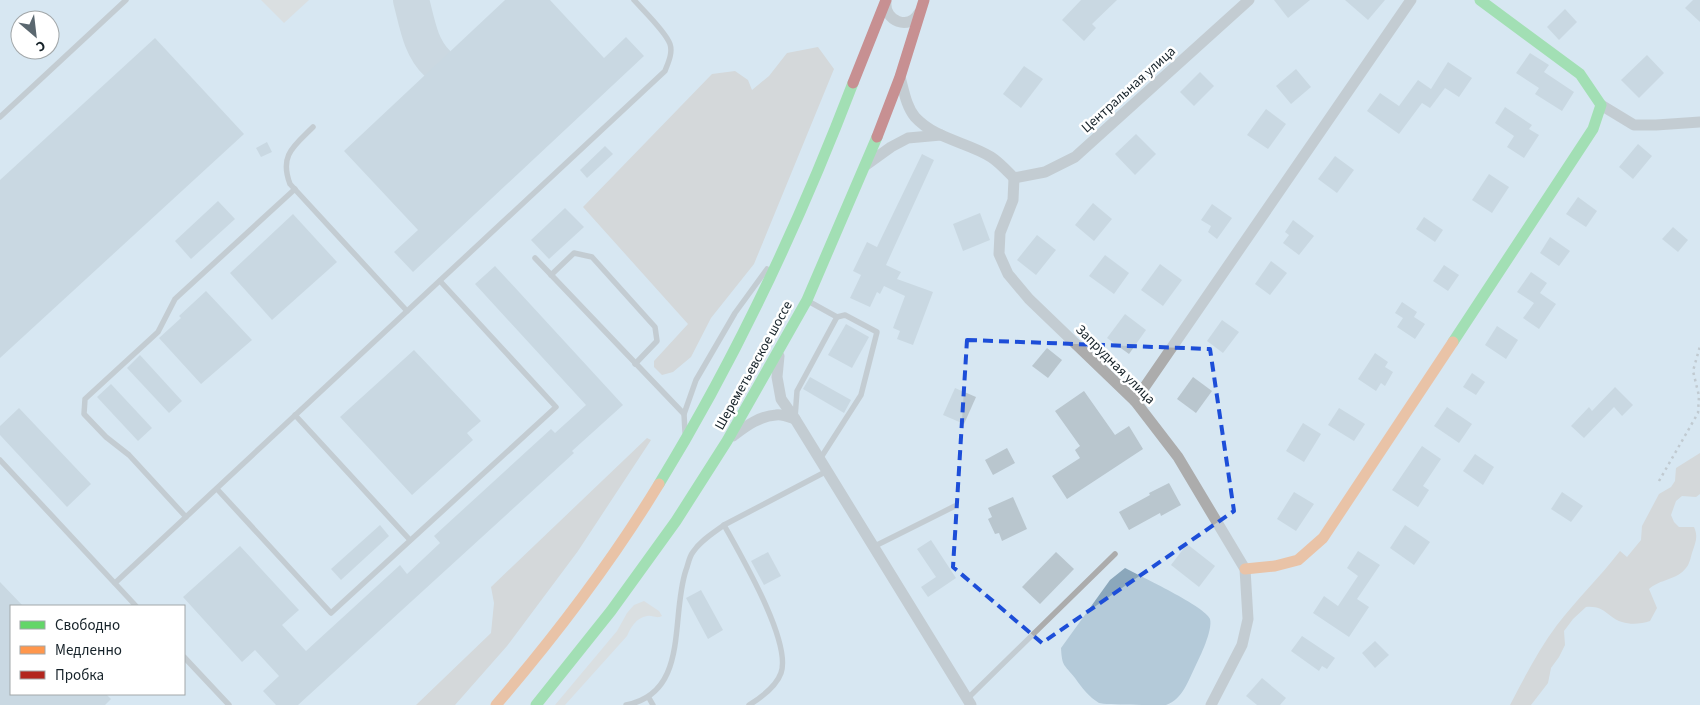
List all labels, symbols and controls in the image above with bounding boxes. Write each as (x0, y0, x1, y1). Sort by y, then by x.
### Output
north arrow (10, 10, 60, 60)
text: С (32, 35, 49, 56)
street label: Центральная улица (1077, 42, 1180, 138)
street label: Шереметьевское шоссе (710, 297, 798, 434)
street label: Запрудная улица (1071, 320, 1160, 409)
legend (10, 605, 185, 695)
text: Свободно (55, 615, 120, 636)
text: Медленно (55, 640, 122, 661)
text: Пробка (55, 665, 104, 686)

